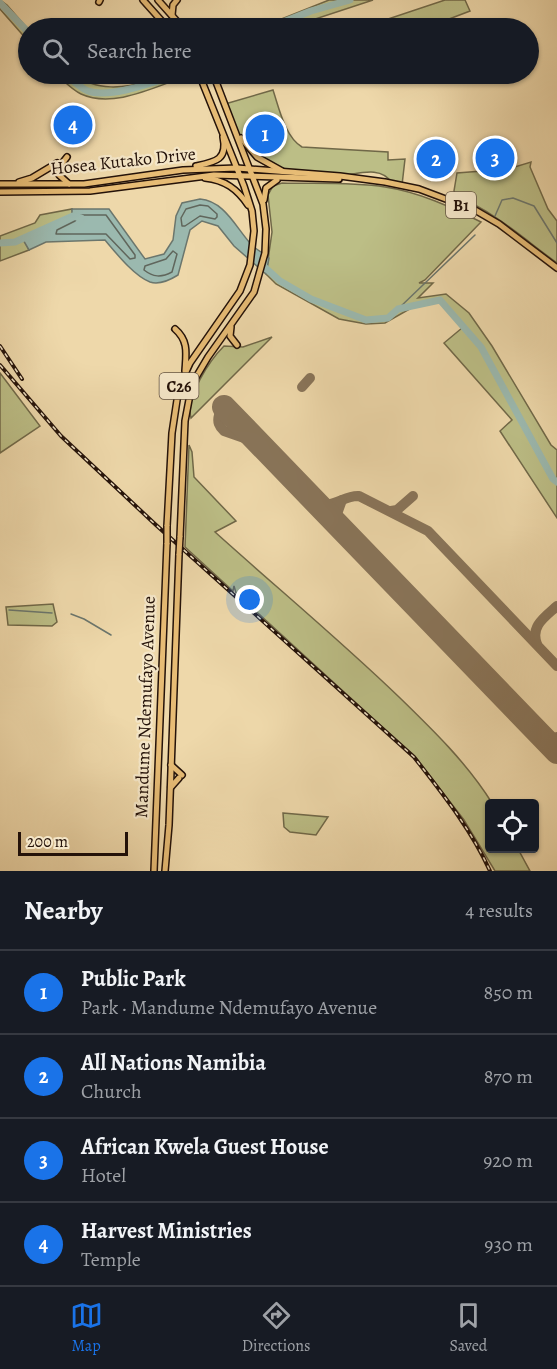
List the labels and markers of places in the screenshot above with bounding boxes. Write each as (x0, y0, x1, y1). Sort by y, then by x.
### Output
pin: 4 (54, 102, 92, 148)
pin: 1 (246, 112, 284, 156)
pin: 2 (416, 136, 456, 182)
pin: 3 (476, 136, 514, 180)

